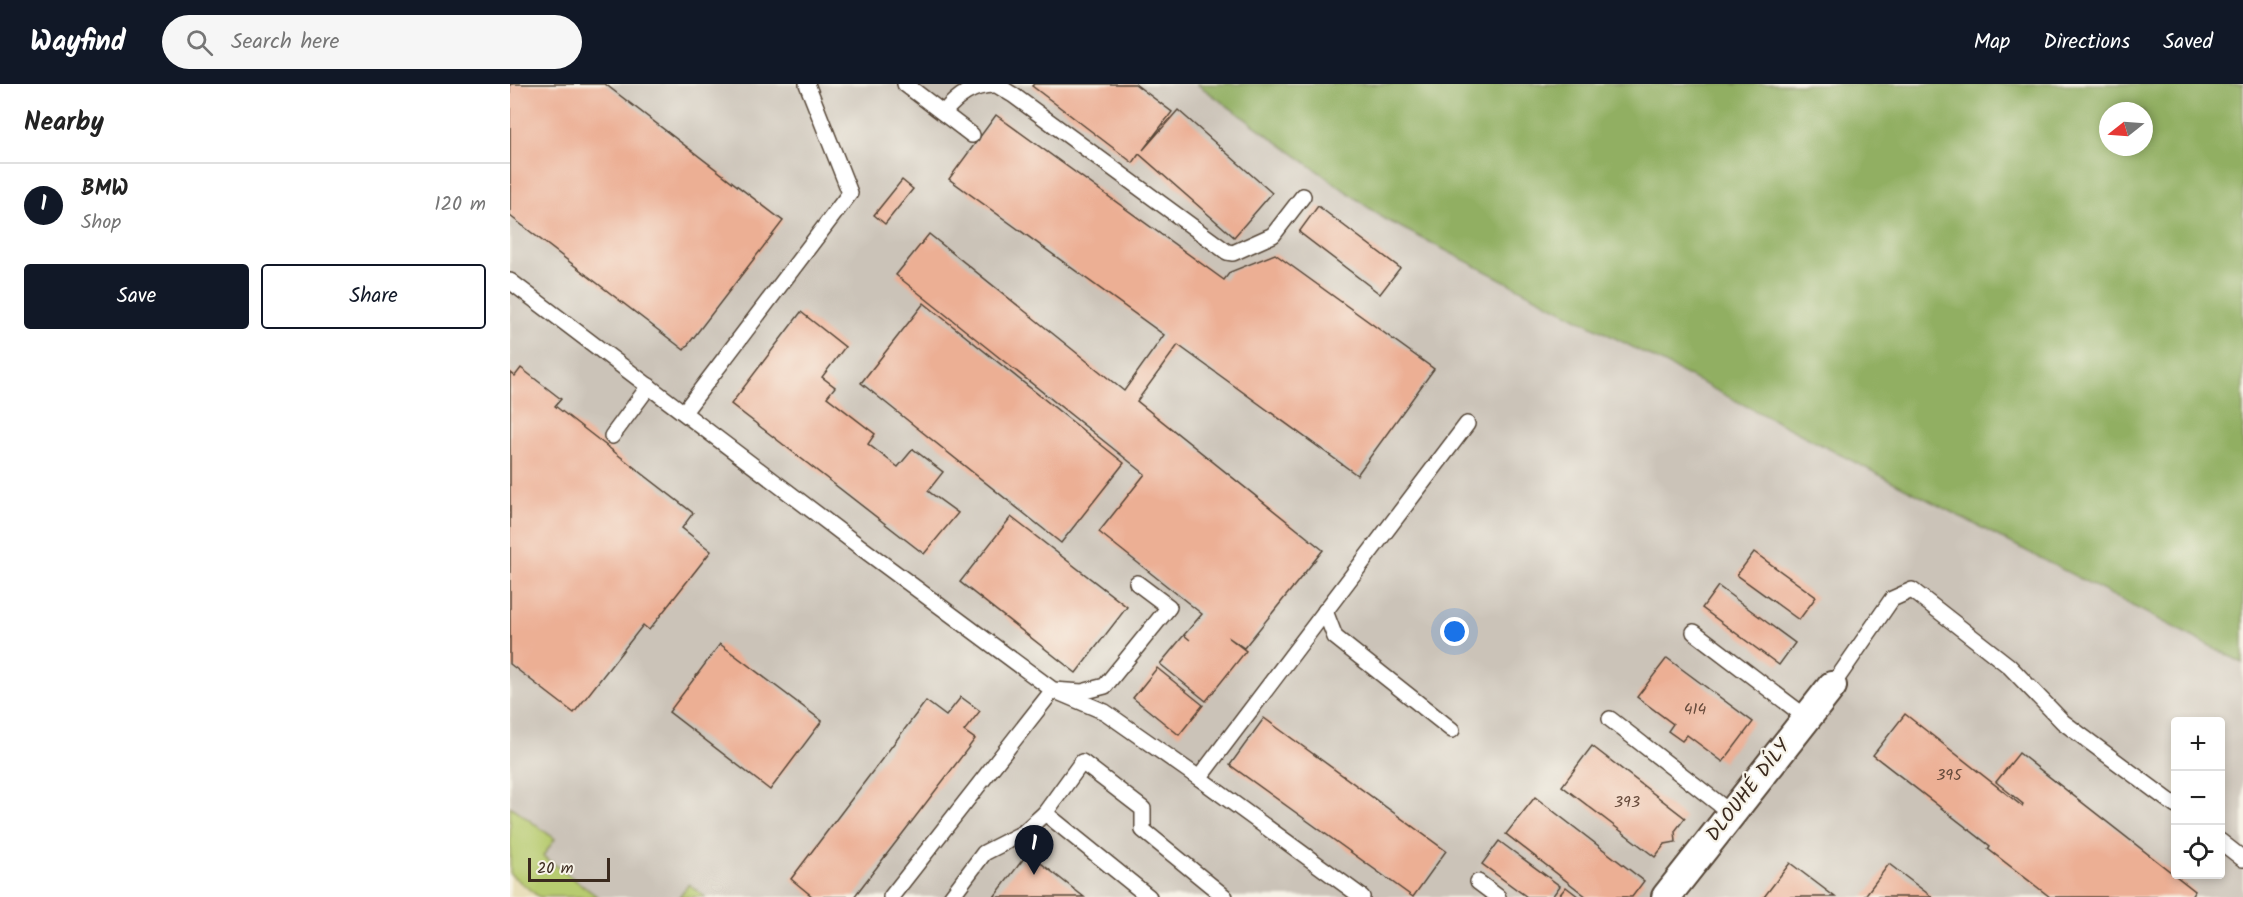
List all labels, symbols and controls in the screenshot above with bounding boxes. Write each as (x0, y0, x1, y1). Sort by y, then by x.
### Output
search box (162, 15, 582, 69)
text: Wayfind (30, 20, 126, 65)
text: Search here (231, 25, 339, 60)
icon: search (183, 26, 216, 59)
text: Map (1974, 26, 2010, 59)
text: Directions (2043, 26, 2130, 59)
text: Saved (2163, 26, 2213, 59)
text: Nearby (24, 102, 104, 144)
north arrow (2099, 102, 2153, 156)
text: BMW (81, 172, 129, 207)
text: 1 (40, 189, 47, 221)
text: 120 m (434, 189, 486, 221)
text: Shop (81, 207, 121, 239)
button: Save (24, 264, 249, 329)
button: Share (261, 264, 486, 329)
your location (1440, 617, 1469, 646)
house number: 414 (1684, 697, 1707, 722)
map controls (2171, 717, 2225, 879)
button: + (2171, 717, 2225, 771)
street label: DLOUHÉ DÍLY (1699, 732, 1800, 849)
house number: 395 (1936, 763, 1963, 788)
button: − (2171, 771, 2225, 825)
house number: 393 (1614, 790, 1640, 815)
button: locate (2171, 825, 2225, 879)
pin: 1 (1014, 826, 1054, 875)
scale bar (528, 855, 610, 882)
text: 20 m (537, 856, 573, 881)

